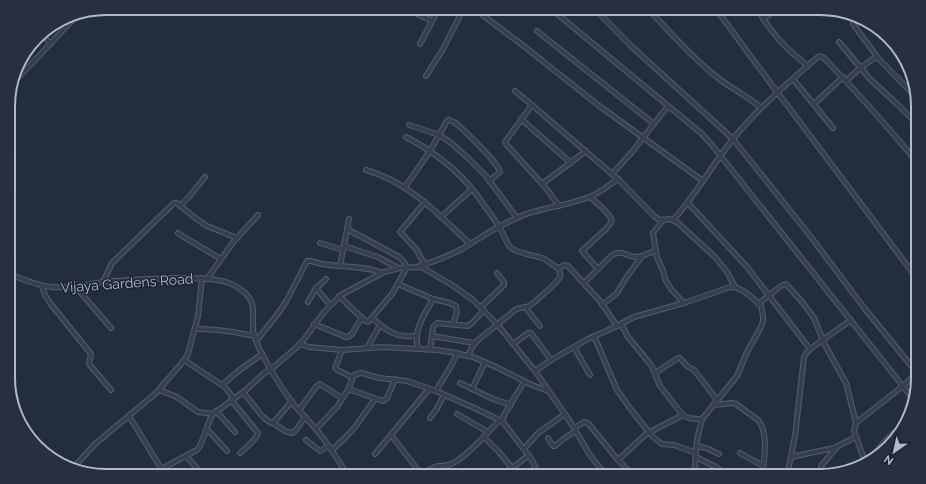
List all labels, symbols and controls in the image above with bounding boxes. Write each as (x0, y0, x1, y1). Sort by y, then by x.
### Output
street label: Vijaya Gardens Road (60, 270, 194, 296)
north arrow (874, 432, 914, 472)
text: N (882, 452, 896, 468)

